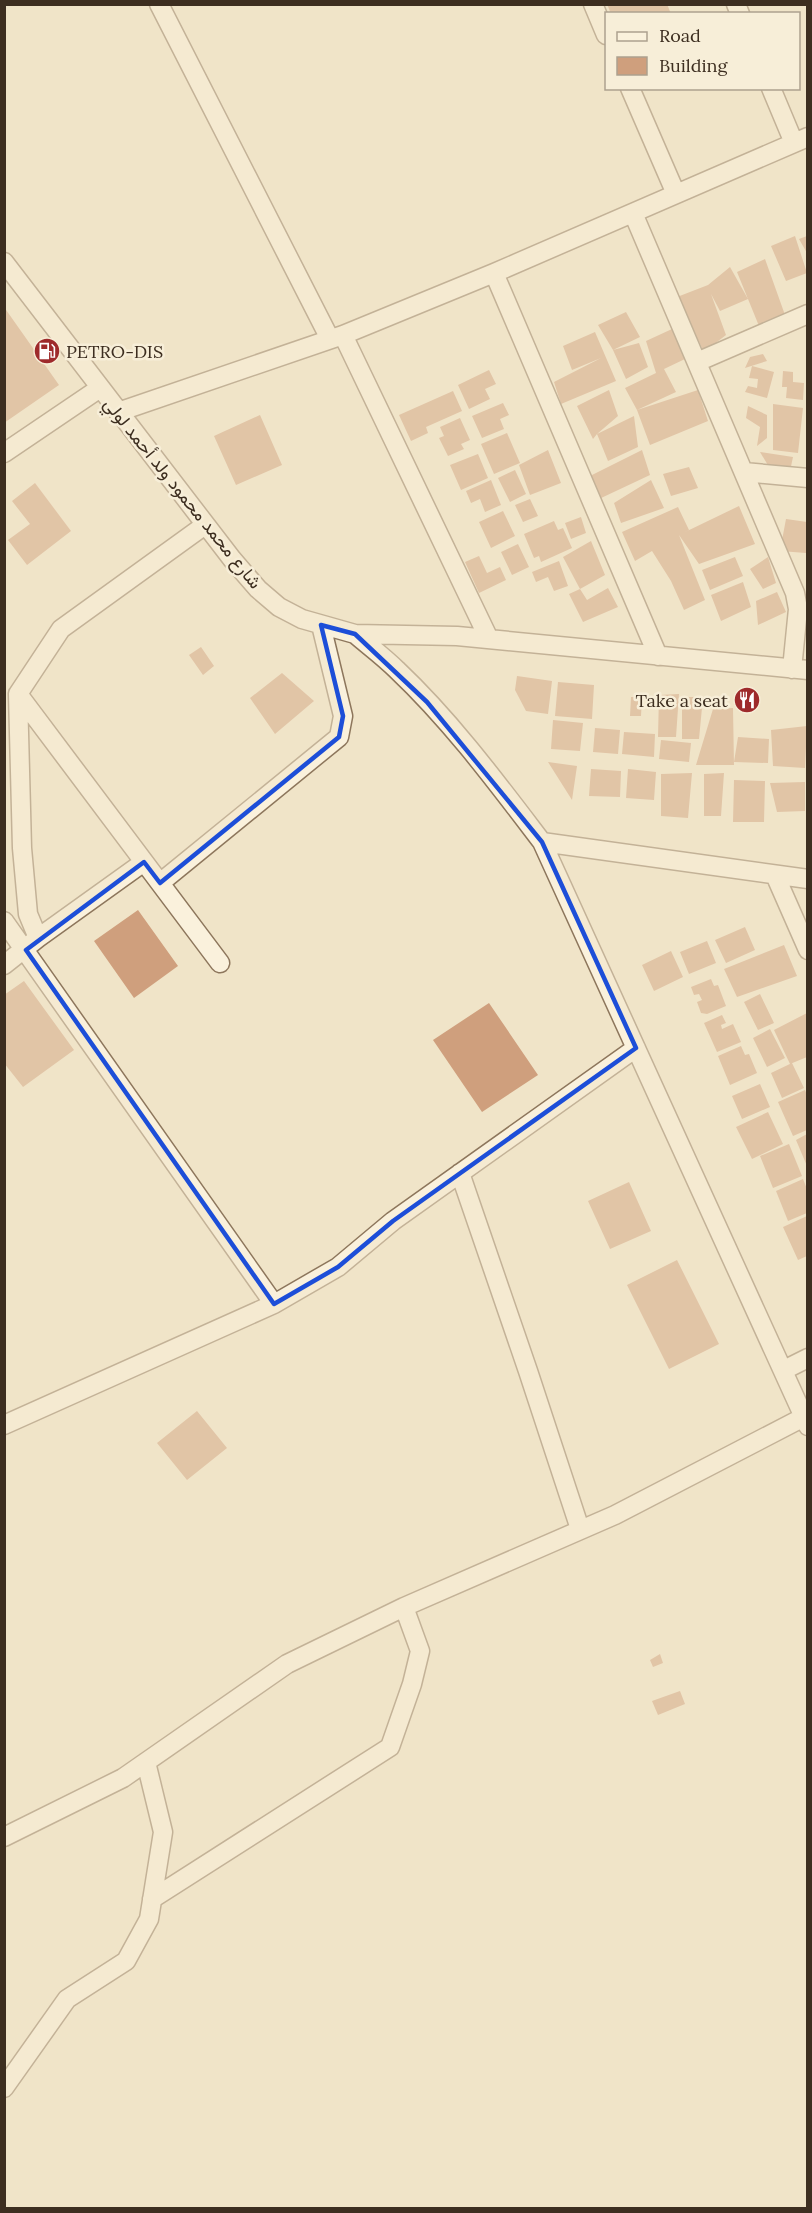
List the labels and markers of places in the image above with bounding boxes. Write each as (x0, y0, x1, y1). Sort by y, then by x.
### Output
fuel station icon: PETRO-DIS (32, 336, 62, 366)
place label: PETRO-DIS (66, 340, 163, 363)
restaurant icon: Take a seat (732, 685, 762, 715)
place label: Take a seat (635, 689, 728, 712)

